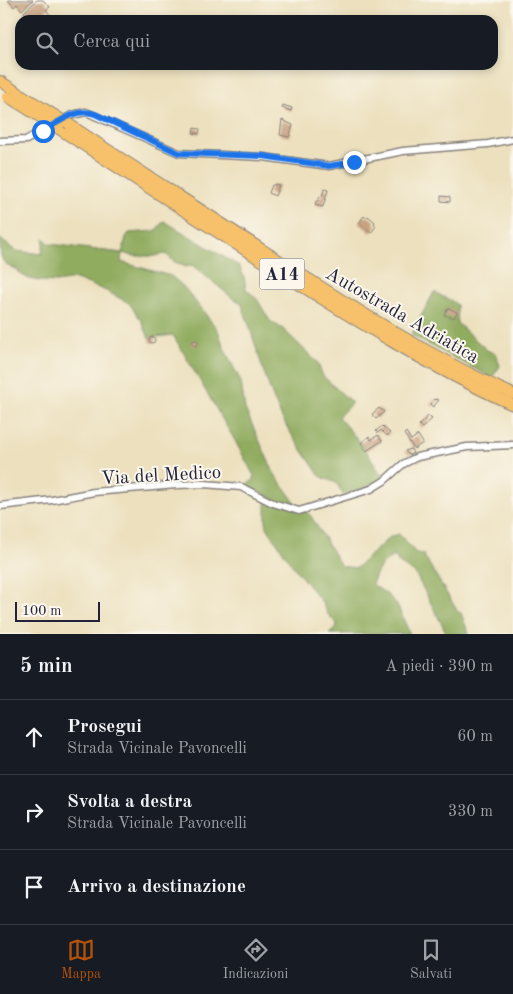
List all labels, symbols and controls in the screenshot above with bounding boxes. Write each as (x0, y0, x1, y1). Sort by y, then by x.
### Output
search box (15, 15, 498, 70)
icon: search (33, 29, 61, 57)
text: Cerca qui (73, 33, 150, 52)
route start (32, 120, 55, 143)
route end (343, 151, 366, 174)
road number: A14 (260, 258, 304, 290)
street label: Autostrada Adriatica (322, 265, 482, 368)
street label: Via del Medico (101, 464, 222, 489)
scale bar (15, 599, 100, 622)
text: 100 m (22, 604, 61, 618)
text: 5 min (20, 656, 73, 677)
text: A piedi · 390 m (385, 659, 493, 675)
text: Prosegui (67, 718, 142, 737)
icon: ahead (20, 723, 48, 751)
text: 60 m (457, 729, 493, 745)
text: Strada Vicinale Pavoncelli (67, 741, 247, 757)
text: Svolta a destra (67, 793, 192, 812)
icon: right (20, 798, 48, 826)
text: 330 m (448, 804, 493, 820)
text: Strada Vicinale Pavoncelli (67, 816, 247, 832)
icon: arrive (20, 873, 48, 901)
text: Arrivo a destinazione (67, 878, 246, 897)
tab: Mappa (61, 936, 101, 983)
tab: Indicazioni (223, 936, 288, 983)
tab: Salvati (410, 936, 452, 983)

